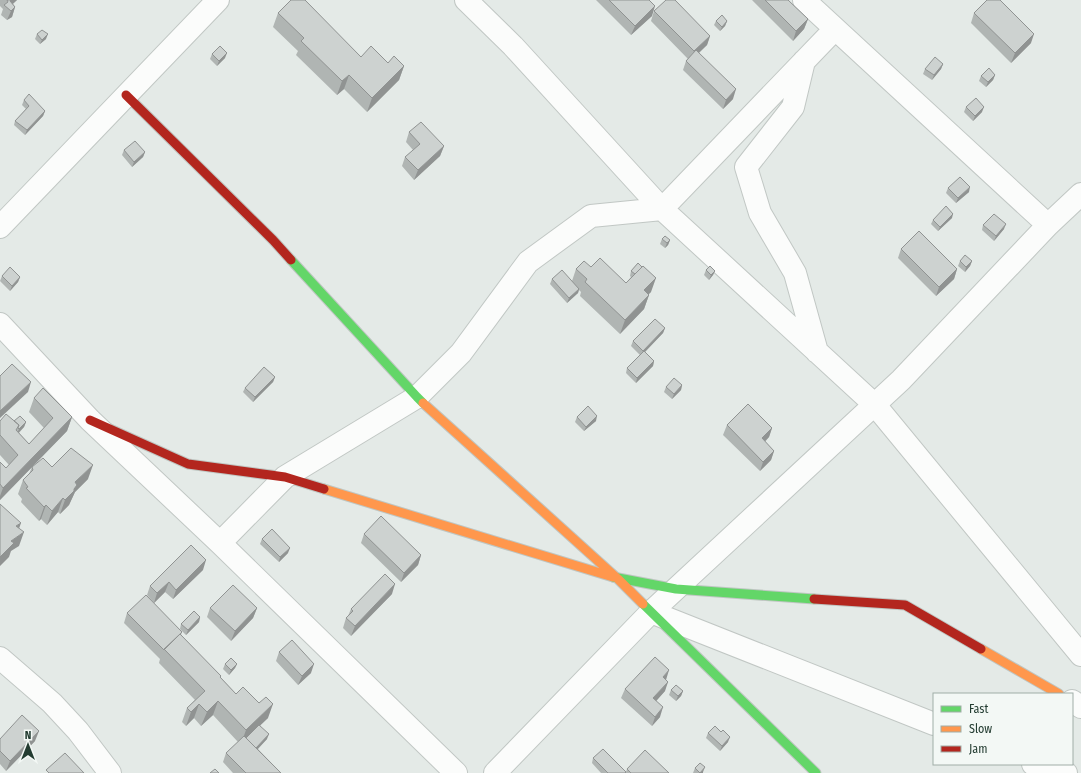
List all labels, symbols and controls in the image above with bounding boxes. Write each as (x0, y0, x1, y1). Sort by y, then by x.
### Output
legend (933, 693, 1073, 765)
text: Fast (969, 702, 988, 716)
text: Slow (969, 722, 992, 736)
north arrow (8, 725, 48, 765)
text: N (25, 729, 31, 742)
text: Jam (969, 742, 987, 756)

